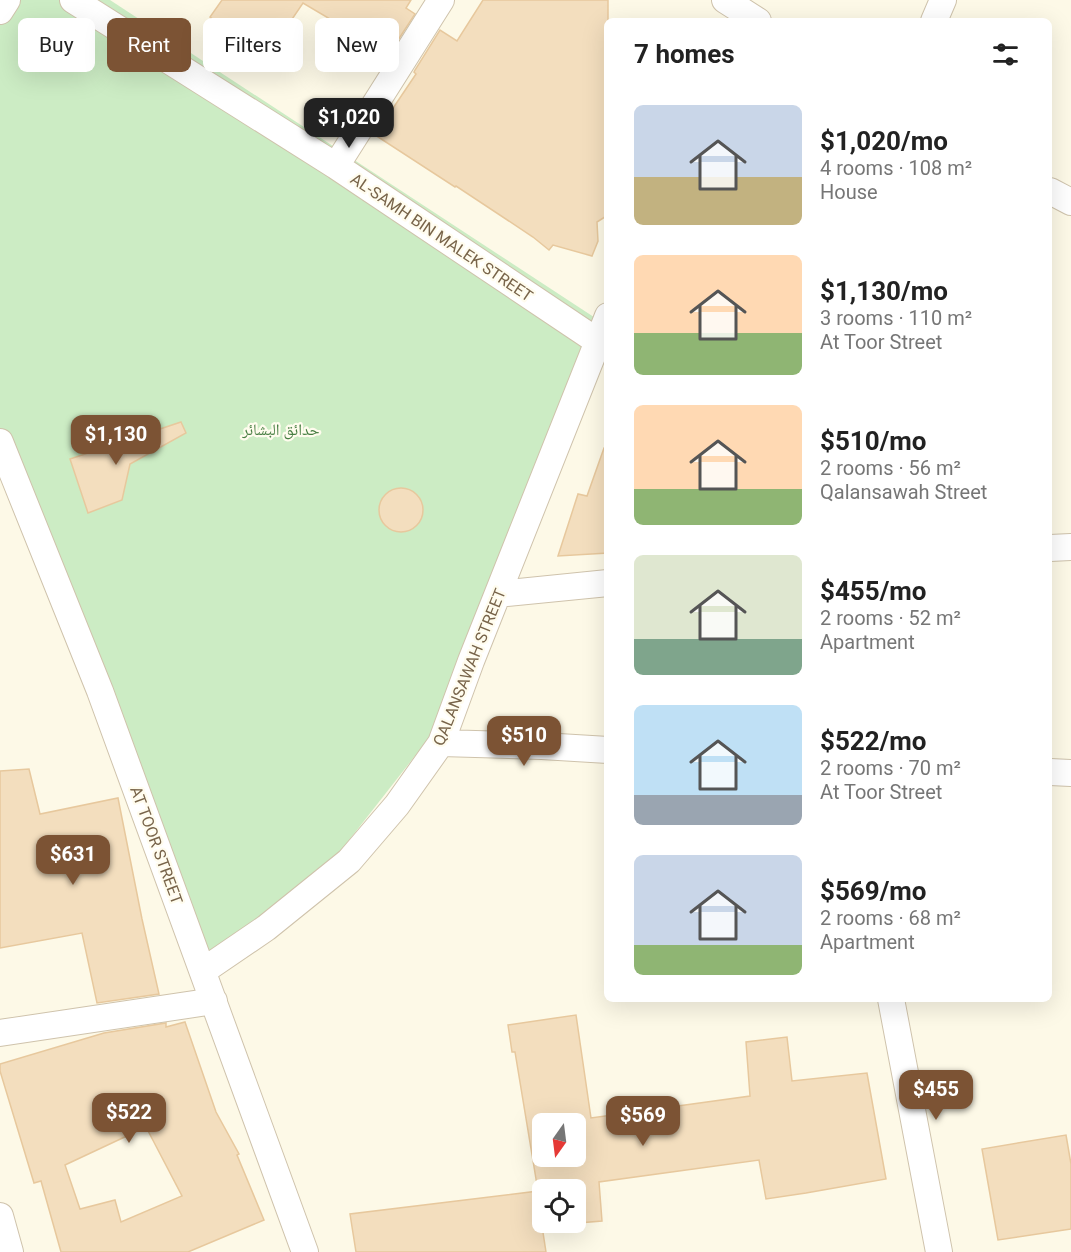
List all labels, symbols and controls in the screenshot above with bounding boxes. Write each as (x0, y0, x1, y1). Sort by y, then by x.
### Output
chip: Buy (18, 18, 95, 72)
chip: Rent (107, 18, 191, 72)
chip: Filters (203, 18, 303, 72)
chip: New (315, 18, 399, 72)
icon: filters (989, 38, 1022, 71)
text: 7 homes (634, 39, 735, 69)
pin: $1,020 (300, 98, 398, 149)
text: $1,020 (318, 105, 380, 129)
text: $1,020/mo (820, 126, 948, 156)
icon: home (682, 129, 754, 201)
text: 4 rooms · 108 m² (820, 156, 972, 180)
street label: AL-SAMH BIN MALEK STREET (347, 169, 537, 306)
text: House (820, 180, 878, 204)
text: $1,130/mo (820, 276, 948, 306)
icon: home (682, 279, 754, 351)
text: 3 rooms · 110 m² (820, 306, 972, 330)
text: At Toor Street (820, 330, 942, 354)
pin: $1,130 (67, 415, 165, 466)
park label: حدائق البشائر (241, 420, 320, 440)
text: $1,130 (85, 422, 147, 446)
text: $510/mo (820, 426, 927, 456)
icon: home (682, 429, 754, 501)
text: 2 rooms · 56 m² (820, 456, 961, 480)
text: Qalansawah Street (820, 480, 987, 504)
text: $455/mo (820, 576, 927, 606)
icon: home (682, 579, 754, 651)
street label: QALANSAWAH STREET (429, 585, 510, 749)
text: 2 rooms · 52 m² (820, 606, 961, 630)
text: Apartment (820, 630, 915, 654)
pin: $510 (488, 716, 560, 767)
text: $510 (501, 723, 547, 747)
text: $522/mo (820, 726, 927, 756)
icon: home (682, 729, 754, 801)
text: 2 rooms · 70 m² (820, 756, 961, 780)
text: At Toor Street (820, 780, 942, 804)
street label: AT TOOR STREET (126, 784, 187, 907)
pin: $631 (37, 835, 109, 886)
text: $631 (50, 842, 96, 866)
text: $569/mo (820, 876, 927, 906)
icon: home (682, 879, 754, 951)
text: 2 rooms · 68 m² (820, 906, 961, 930)
text: Apartment (820, 930, 915, 954)
pin: $455 (900, 1070, 972, 1121)
text: $455 (913, 1077, 959, 1101)
pin: $522 (93, 1093, 165, 1144)
pin: $569 (607, 1096, 679, 1147)
text: $522 (106, 1100, 152, 1124)
text: $569 (620, 1103, 666, 1127)
north arrow (532, 1113, 586, 1167)
map controls (532, 1113, 586, 1233)
button: locate (532, 1179, 586, 1233)

